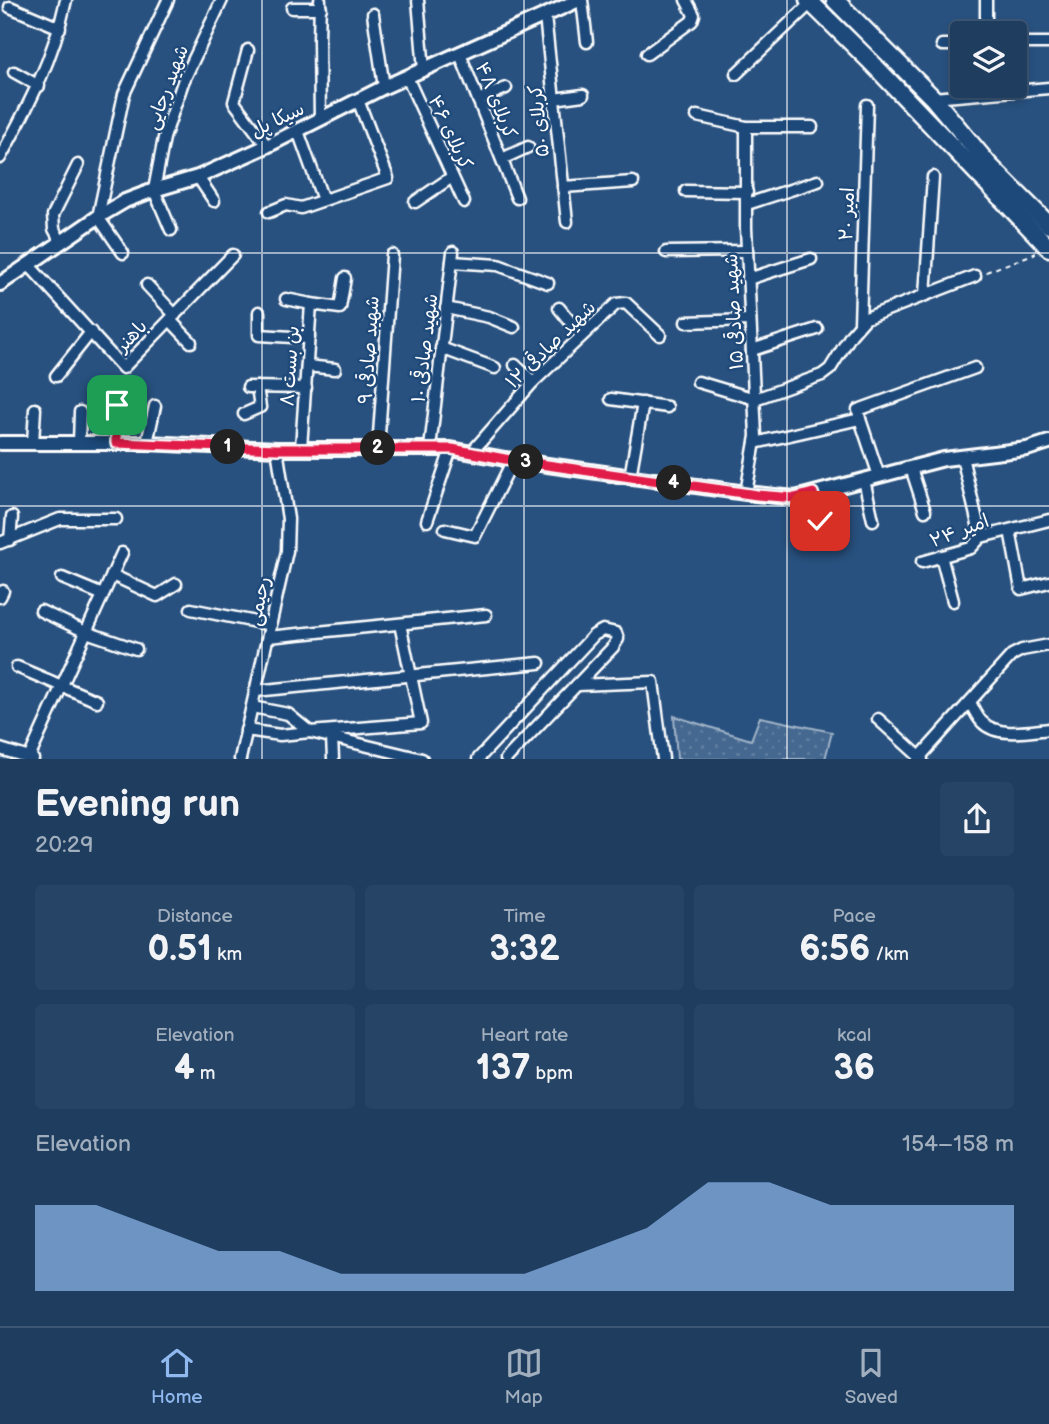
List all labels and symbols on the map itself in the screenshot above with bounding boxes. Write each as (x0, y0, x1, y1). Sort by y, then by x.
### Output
street label: شهید رجایی (141, 42, 194, 133)
street label: کربلای ۴۸ (470, 59, 521, 142)
street label: کربلای ۵۰ (524, 84, 555, 158)
street label: کربلای ۴۶ (423, 92, 477, 173)
street label: سیکا پل (247, 98, 308, 143)
street label: امیر ۲۰ (835, 187, 860, 241)
street label: شهید صادقی ۱۵ (718, 253, 749, 371)
street label: شهید صادقی ۱۰ (405, 292, 444, 404)
street label: شهید صادقی ۹ (352, 295, 385, 405)
street label: شهید صادقی ۱۲ (500, 295, 601, 394)
street label: باهنر (110, 315, 153, 358)
street label: بن بست ۸ (276, 325, 305, 407)
pin (87, 375, 147, 435)
pin: 1 (210, 430, 246, 464)
pin: 2 (360, 430, 396, 466)
pin: 3 (508, 444, 544, 480)
pin: 4 (656, 466, 692, 500)
pin (790, 491, 850, 551)
street label: امیر ۲۴ (927, 510, 992, 553)
street label: رحیمی (243, 575, 276, 628)

